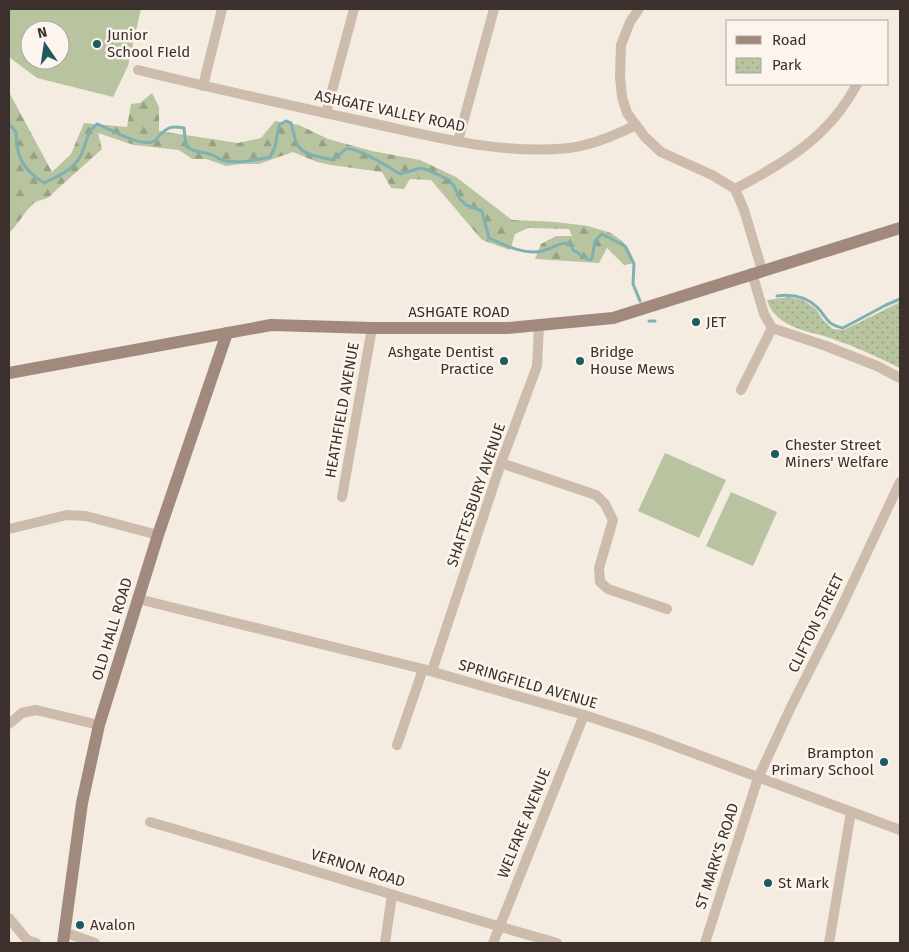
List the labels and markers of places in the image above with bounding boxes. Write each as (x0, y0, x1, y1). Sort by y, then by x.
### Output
place label: Junior School FIeld (107, 26, 190, 61)
marker: Junior School FIeld (91, 38, 103, 50)
place label: JET (706, 313, 727, 331)
marker: JET (690, 316, 702, 328)
place label: Ashgate Dentist Practice (388, 343, 495, 378)
place label: Bridge House Mews (590, 343, 674, 378)
marker: Ashgate Dentist Practice (498, 355, 510, 367)
marker: Bridge House Mews (574, 355, 586, 367)
place label: Chester Street Miners' Welfare (785, 436, 889, 471)
marker: Chester Street Miners' Welfare (769, 448, 781, 460)
place label: Brampton Primary School (771, 744, 875, 779)
marker: Brampton Primary School (878, 756, 890, 768)
place label: St Mark (778, 874, 829, 892)
marker: St Mark (762, 877, 774, 889)
place label: Avalon (90, 916, 136, 934)
marker: Avalon (74, 919, 86, 931)

